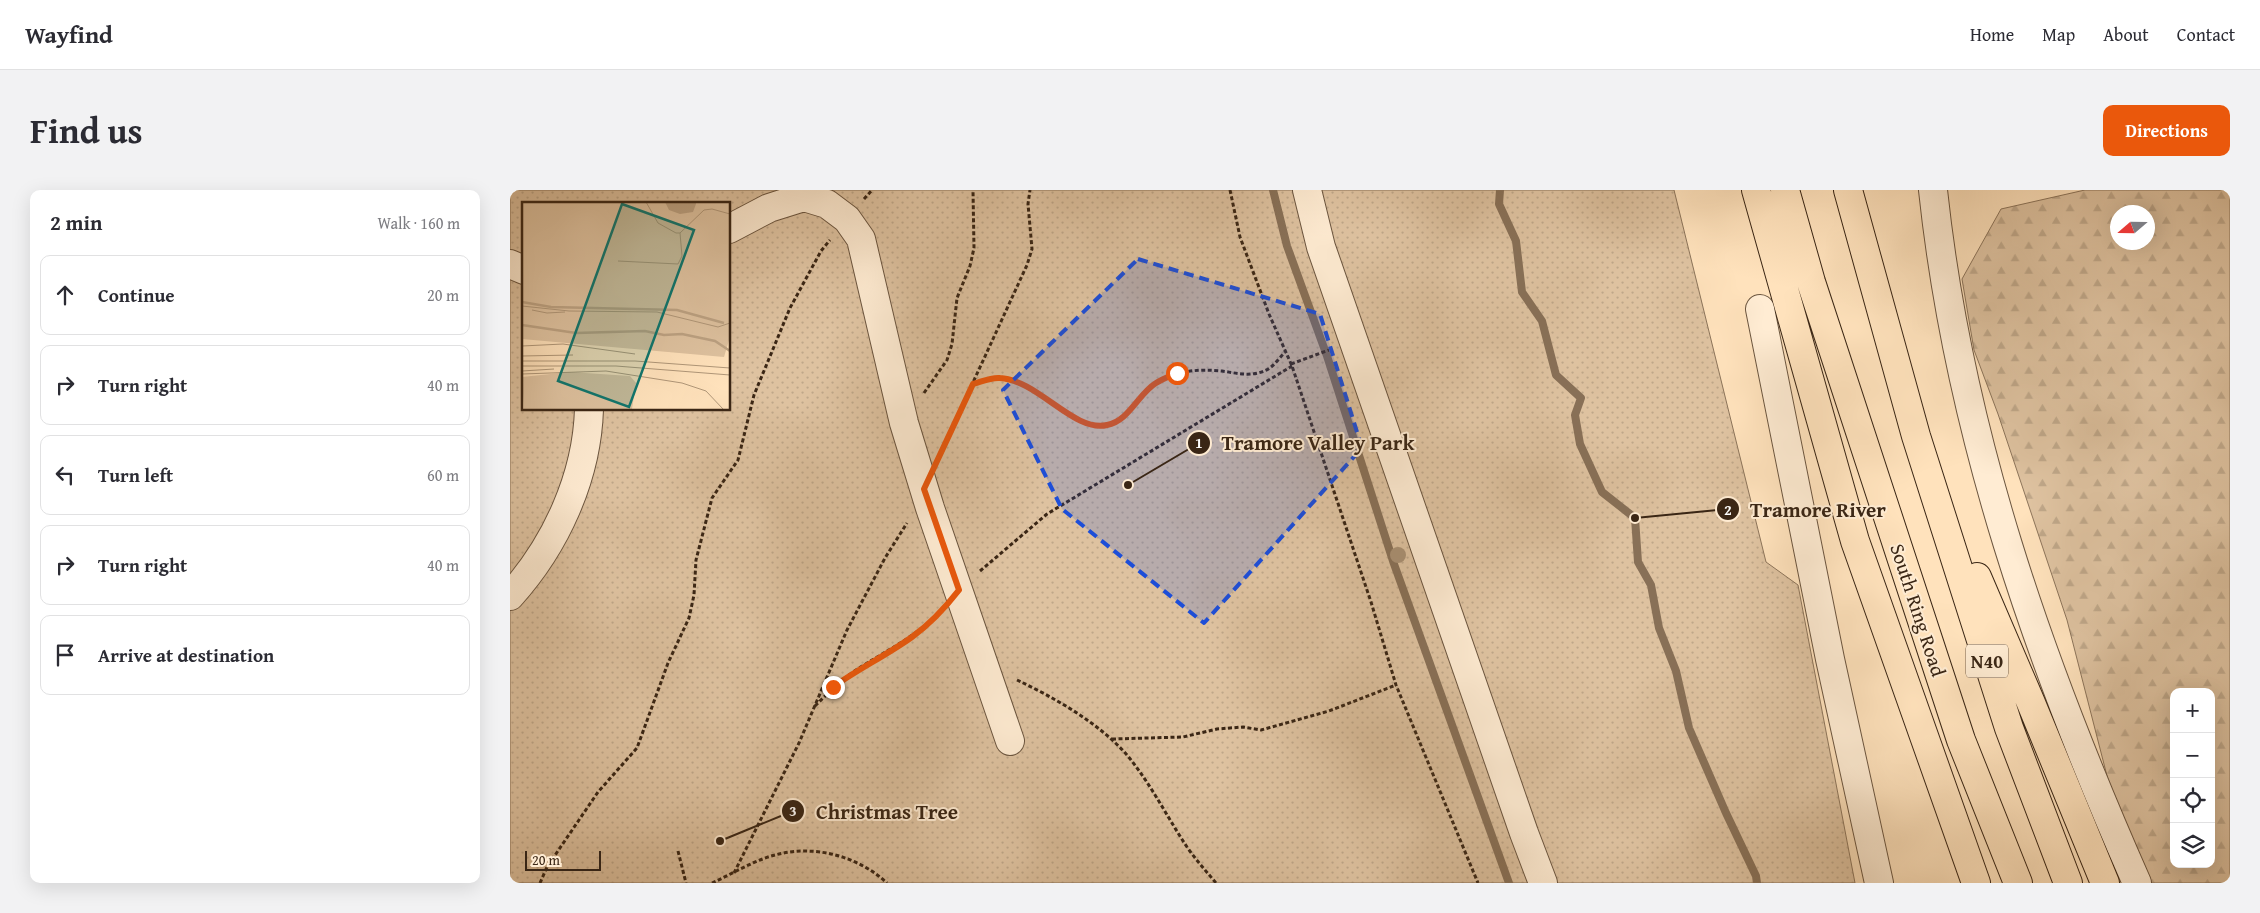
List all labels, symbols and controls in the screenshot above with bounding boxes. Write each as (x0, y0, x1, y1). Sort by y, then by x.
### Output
text: Wayfind (25, 17, 113, 52)
text: Home (1970, 21, 2014, 48)
text: Map (2042, 21, 2075, 48)
text: About (2103, 21, 2149, 48)
text: Contact (2177, 21, 2235, 48)
text: Find us (30, 105, 143, 156)
button: Directions (2103, 105, 2230, 156)
inset map (522, 202, 730, 410)
north arrow (2110, 205, 2155, 250)
text: 2 min (50, 207, 102, 238)
text: Walk · 160 m (377, 211, 460, 235)
icon: ahead (51, 281, 79, 309)
text: Continue (98, 281, 175, 309)
text: 20 m (427, 283, 459, 307)
route start (1166, 362, 1189, 385)
icon: right (51, 371, 79, 399)
text: Turn right (98, 371, 187, 399)
text: 40 m (427, 373, 459, 397)
callout: Tramore Valley Park (1186, 425, 1424, 461)
text: Tramore Valley Park (1222, 427, 1416, 458)
text: 1 (1195, 432, 1203, 453)
icon: left (51, 461, 79, 489)
text: Turn left (98, 461, 173, 489)
text: 60 m (427, 463, 459, 487)
callout: Tramore River (1715, 491, 1896, 527)
text: Tramore River (1750, 494, 1886, 525)
text: 2 (1724, 499, 1732, 520)
street label: South Ring Road (1883, 540, 1954, 680)
icon: right (51, 551, 79, 579)
text: Turn right (98, 551, 187, 579)
text: 40 m (427, 553, 459, 577)
icon: arrive (51, 641, 79, 669)
text: Arrive at destination (98, 641, 274, 669)
road number: N40 (1966, 644, 2008, 678)
route end (822, 676, 845, 699)
map controls (2170, 688, 2215, 868)
button: + (2170, 688, 2215, 733)
button: − (2170, 733, 2215, 778)
button: locate (2170, 778, 2215, 823)
callout: Christmas Tree (781, 793, 968, 829)
text: Christmas Tree (816, 796, 958, 827)
text: 3 (789, 800, 797, 821)
button: layers (2170, 823, 2215, 868)
scale bar (525, 848, 601, 871)
text: 20 m (532, 850, 560, 870)

